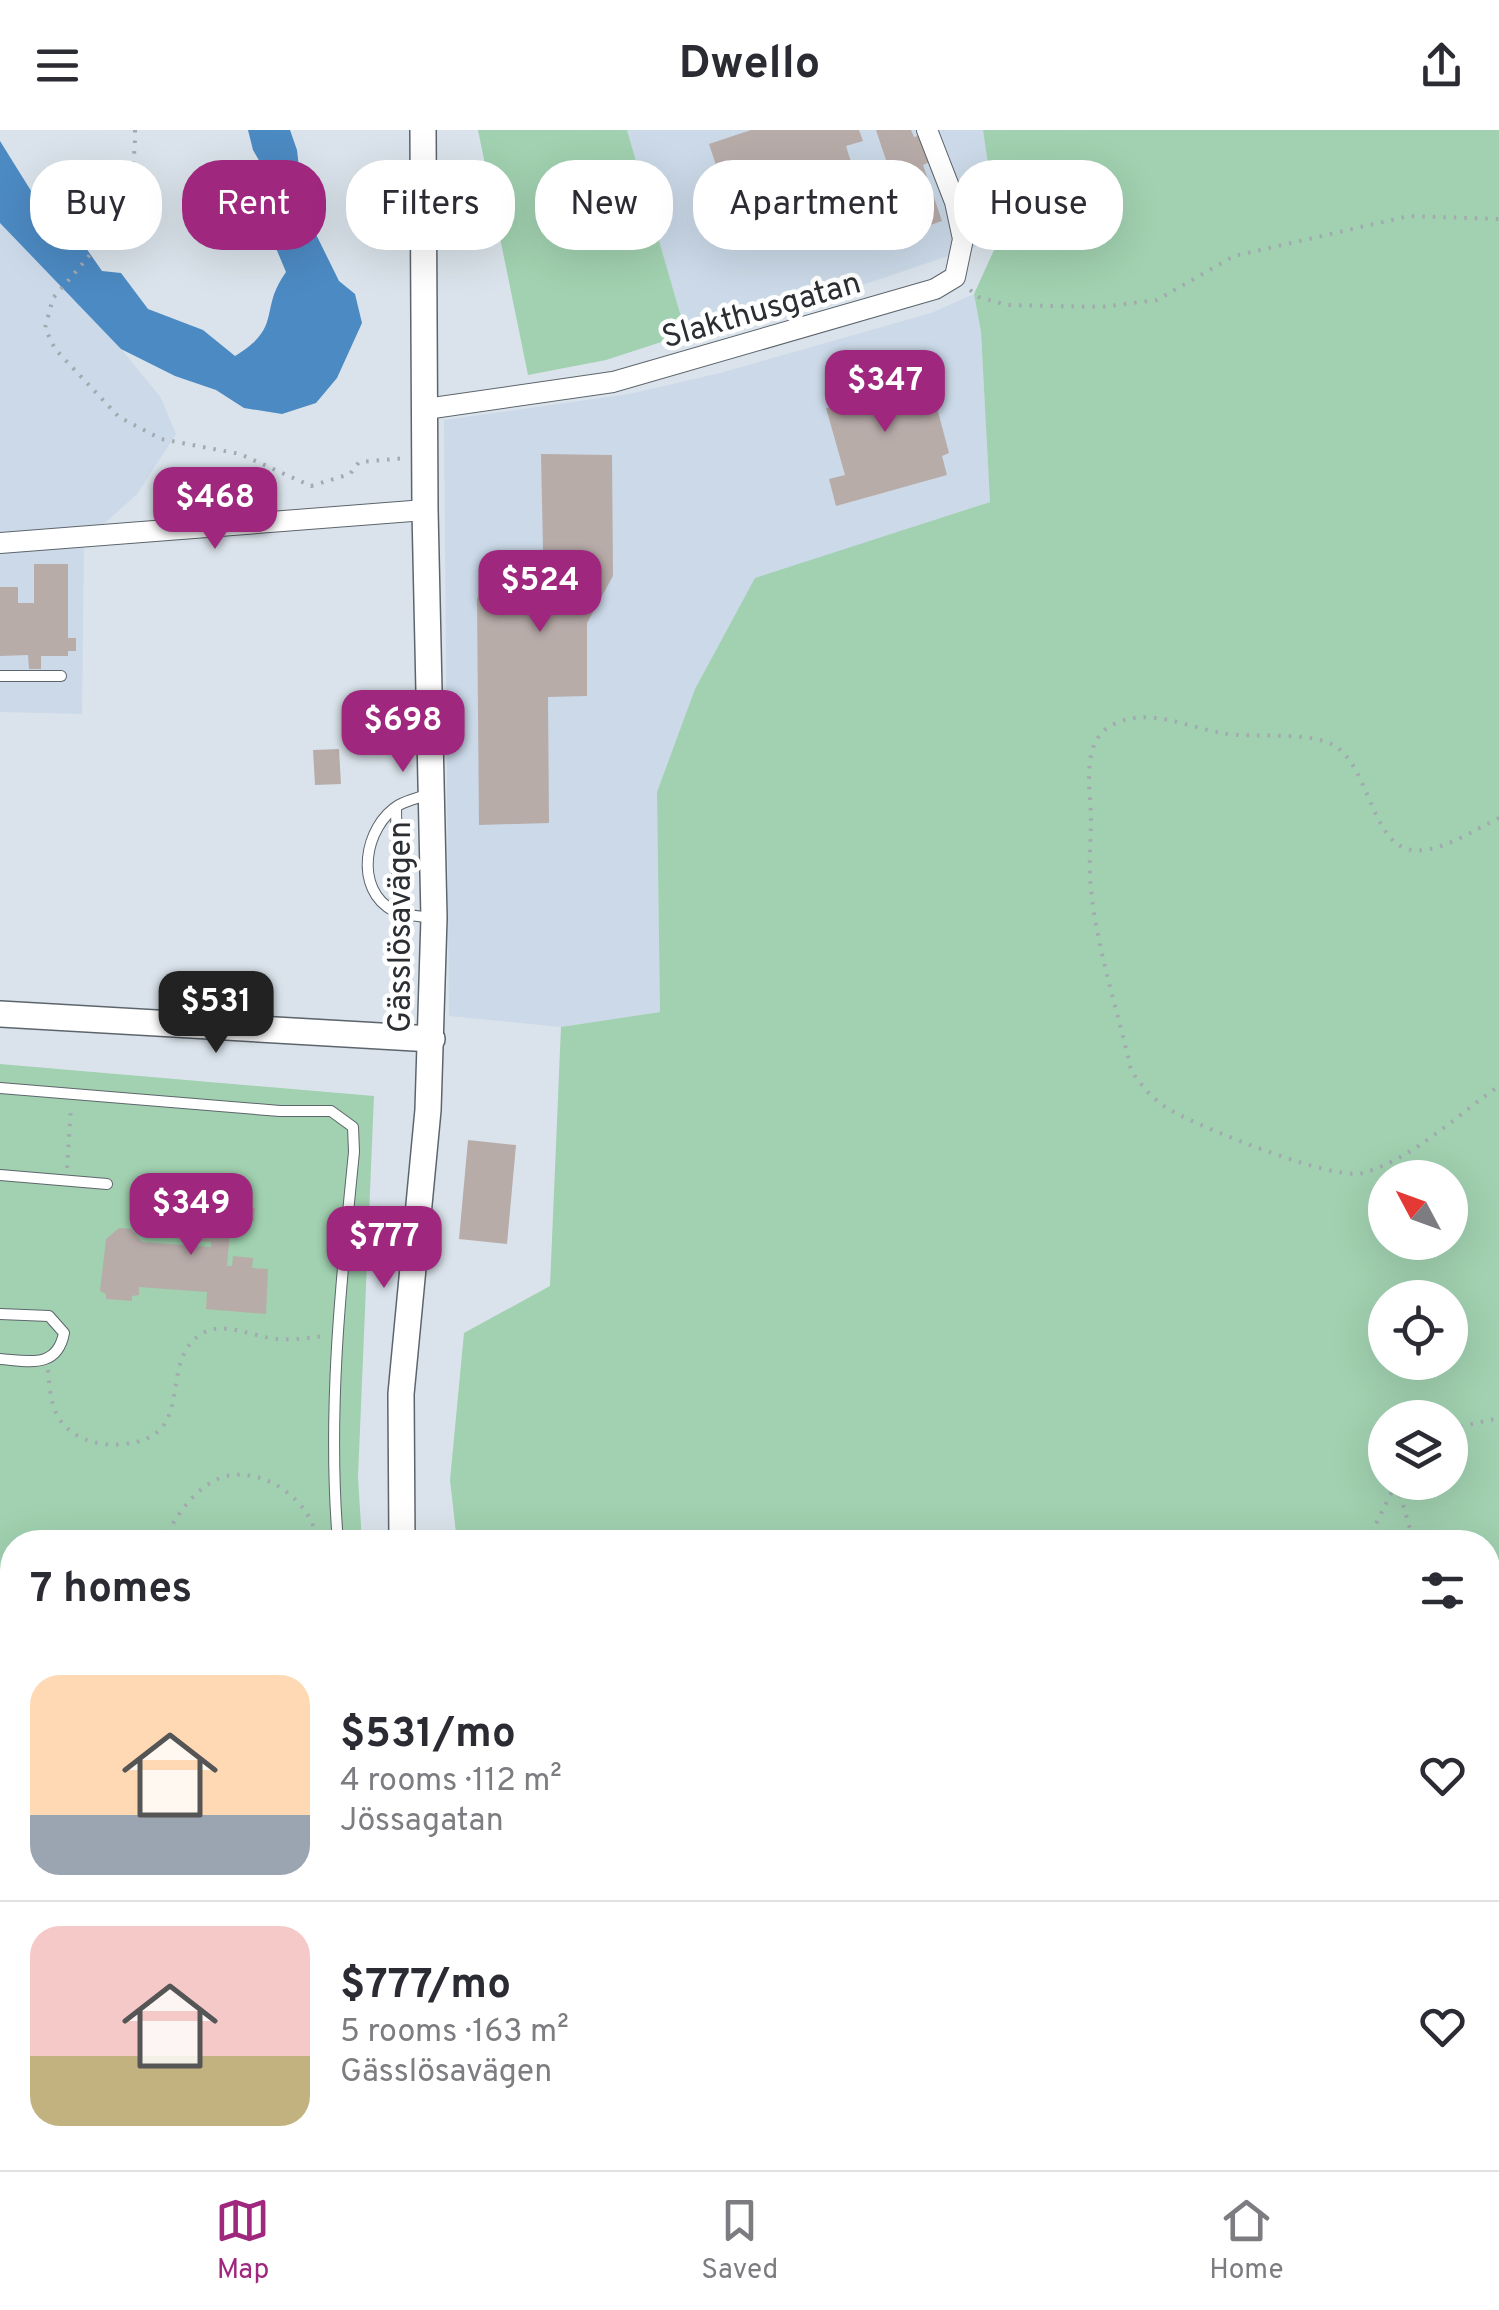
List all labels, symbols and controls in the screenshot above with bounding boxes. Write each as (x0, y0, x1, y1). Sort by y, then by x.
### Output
text: Dwello (679, 37, 820, 94)
icon: menu (30, 38, 85, 93)
icon: share (1414, 38, 1469, 93)
chip: Buy (30, 160, 162, 250)
chip: Rent (182, 160, 326, 250)
chip: Filters (346, 160, 515, 250)
chip: New (535, 160, 673, 250)
chip: Apartment (693, 160, 934, 250)
chip: House (954, 160, 1123, 250)
street label: Slakthusgatan (658, 264, 866, 359)
pin: $347 (826, 350, 944, 435)
text: $347 (847, 362, 923, 402)
pin: $468 (156, 467, 274, 552)
text: $468 (175, 479, 255, 519)
pin: $524 (481, 550, 599, 635)
text: $524 (500, 562, 580, 602)
pin: $698 (344, 690, 462, 775)
text: $698 (364, 702, 442, 742)
street label: Gässlösavägen (382, 821, 422, 1033)
pin: $531 (157, 971, 275, 1056)
text: $531 (181, 983, 251, 1023)
north arrow (1368, 1160, 1468, 1260)
map controls (1368, 1160, 1468, 1500)
pin: $349 (132, 1173, 250, 1258)
text: $349 (152, 1185, 230, 1225)
pin: $777 (325, 1206, 443, 1291)
text: $777 (349, 1218, 419, 1258)
button: locate (1368, 1280, 1468, 1380)
button: layers (1368, 1400, 1468, 1500)
icon: filters (1415, 1563, 1470, 1618)
text: 7 homes (30, 1564, 192, 1617)
text: $531/mo (340, 1709, 516, 1762)
icon: home (110, 1715, 230, 1835)
icon: heart (1415, 1748, 1470, 1803)
text: 4 rooms · 112 m² (340, 1762, 562, 1802)
text: Jössagatan (340, 1802, 504, 1842)
text: $777/mo (340, 1960, 511, 2013)
icon: home (110, 1966, 230, 2086)
icon: heart (1415, 1999, 1470, 2054)
text: 5 rooms · 163 m² (340, 2013, 569, 2053)
text: Gässlösavägen (340, 2053, 552, 2093)
tab: Map (215, 2193, 270, 2289)
tab: Saved (701, 2193, 778, 2289)
tab: Home (1209, 2193, 1284, 2289)

